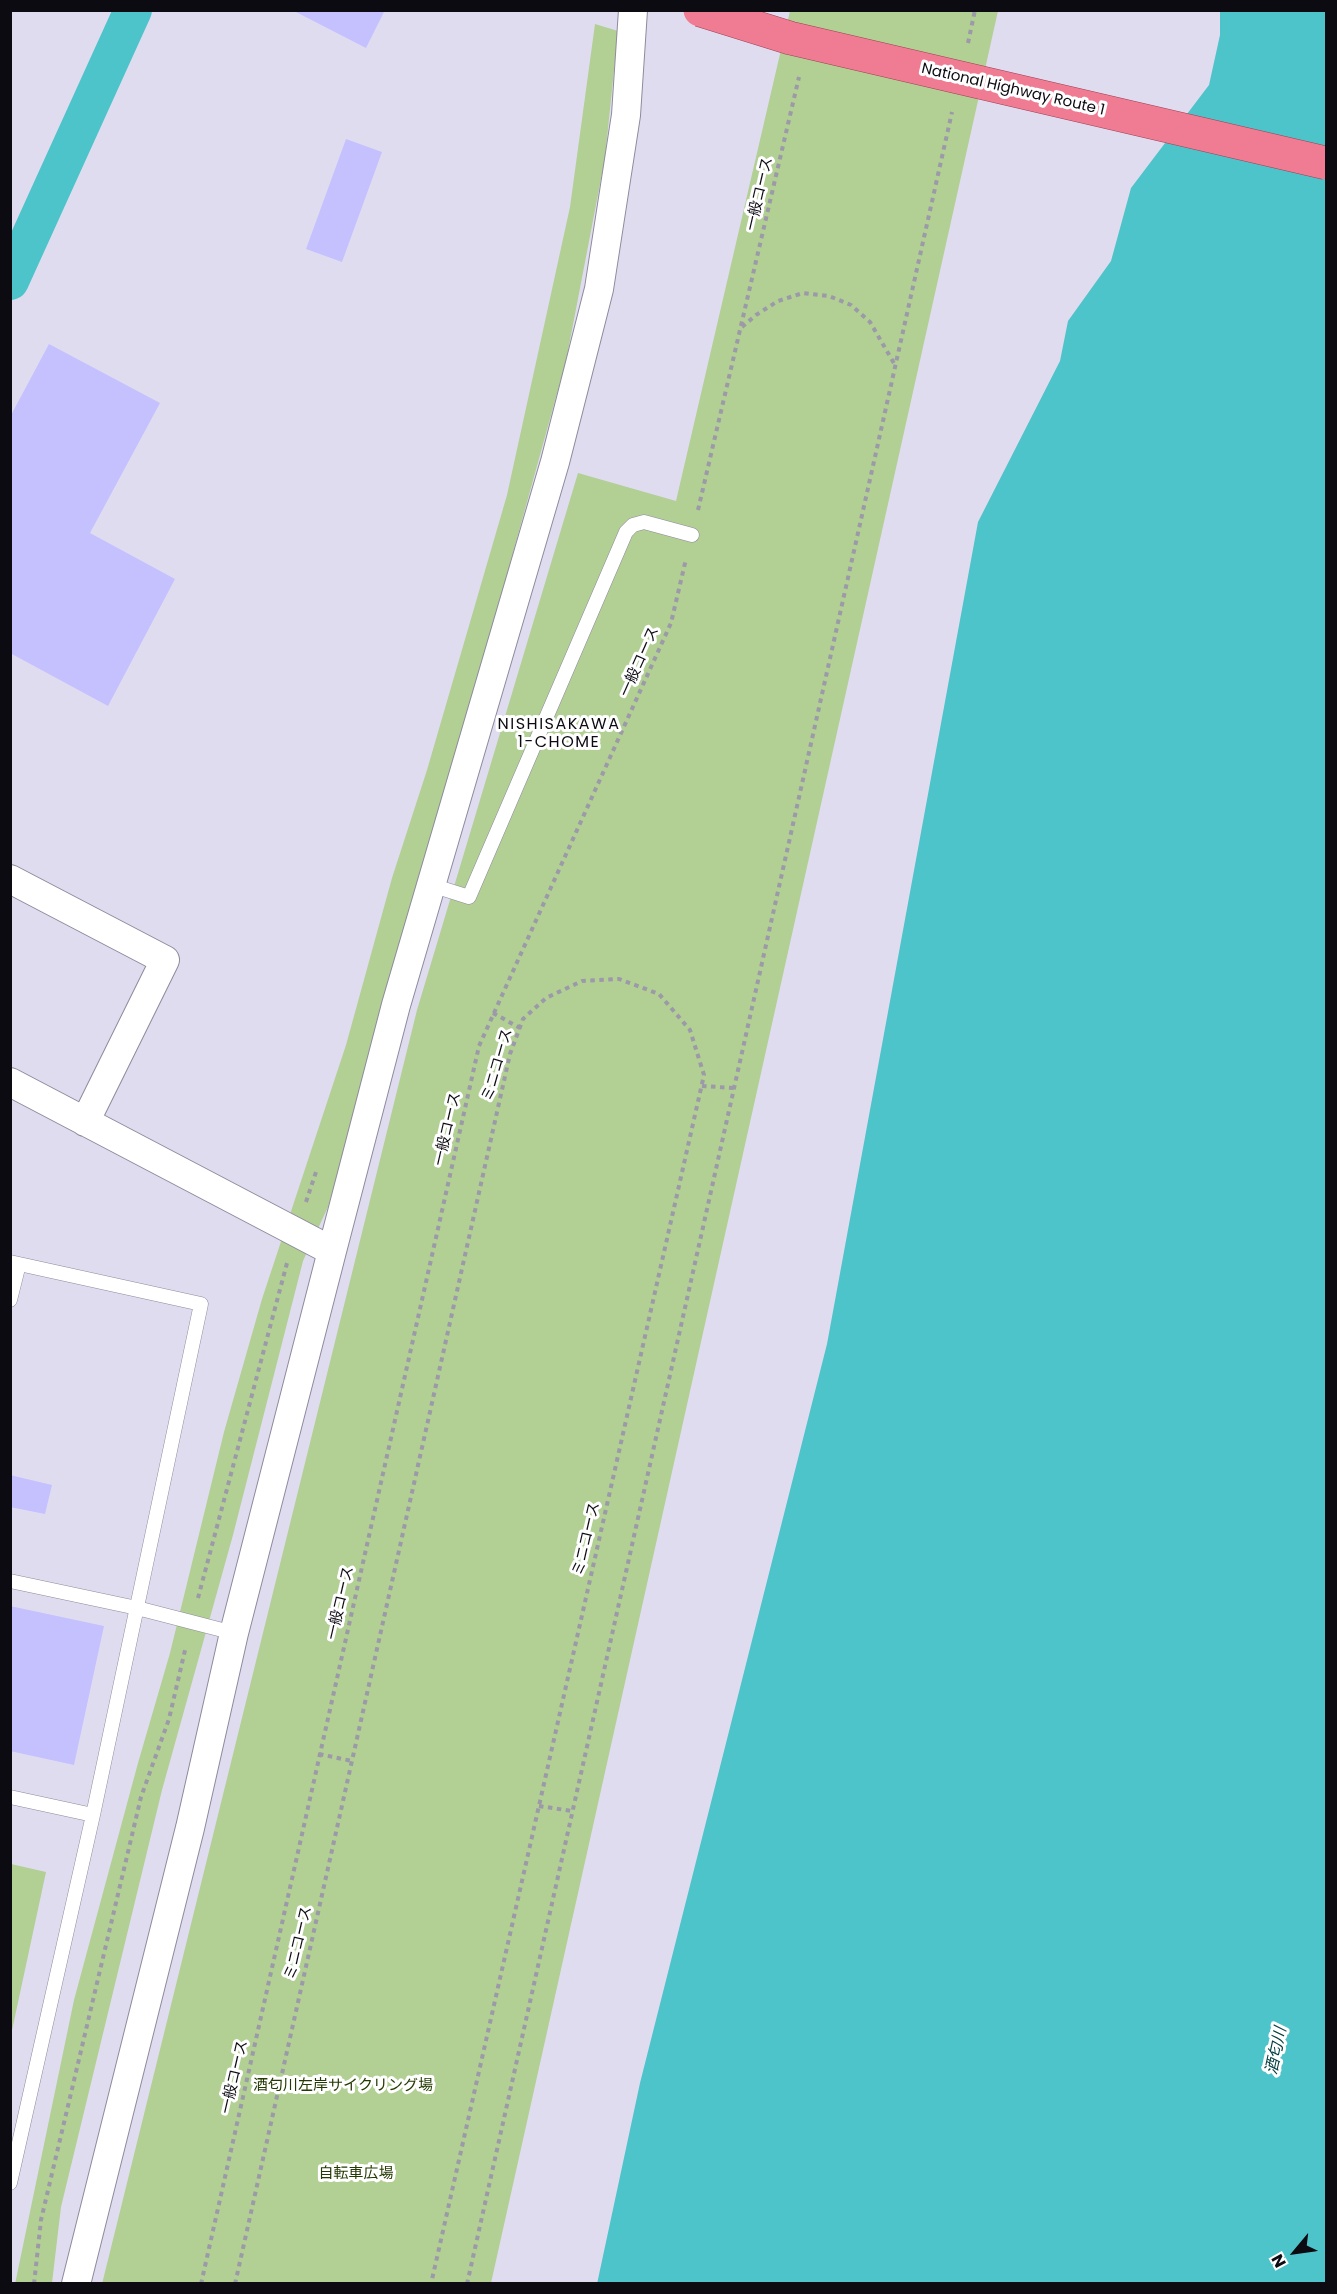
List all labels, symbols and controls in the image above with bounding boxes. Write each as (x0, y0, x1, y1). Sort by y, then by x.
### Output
street label: National Highway Route 1 (920, 60, 1106, 120)
street label: 一般コース (743, 155, 777, 233)
street label: 一般コース (617, 624, 663, 700)
district label: NISHISAKAWA 1-CHOME (497, 715, 621, 753)
street label: ミニコース (479, 1026, 517, 1104)
street label: 一般コース (431, 1090, 465, 1168)
street label: ミニコース (570, 1500, 604, 1578)
street label: 一般コース (324, 1564, 358, 1642)
street label: ミニコース (282, 1904, 316, 1982)
water label: 酒匂川 (1263, 2026, 1291, 2076)
street label: 一般コース (218, 2038, 252, 2116)
park label: 酒匂川左岸サイクリング場 (253, 2077, 433, 2095)
park label: 自転車広場 (319, 2165, 393, 2183)
north arrow (1265, 2222, 1325, 2282)
text: N (1266, 2250, 1292, 2272)

